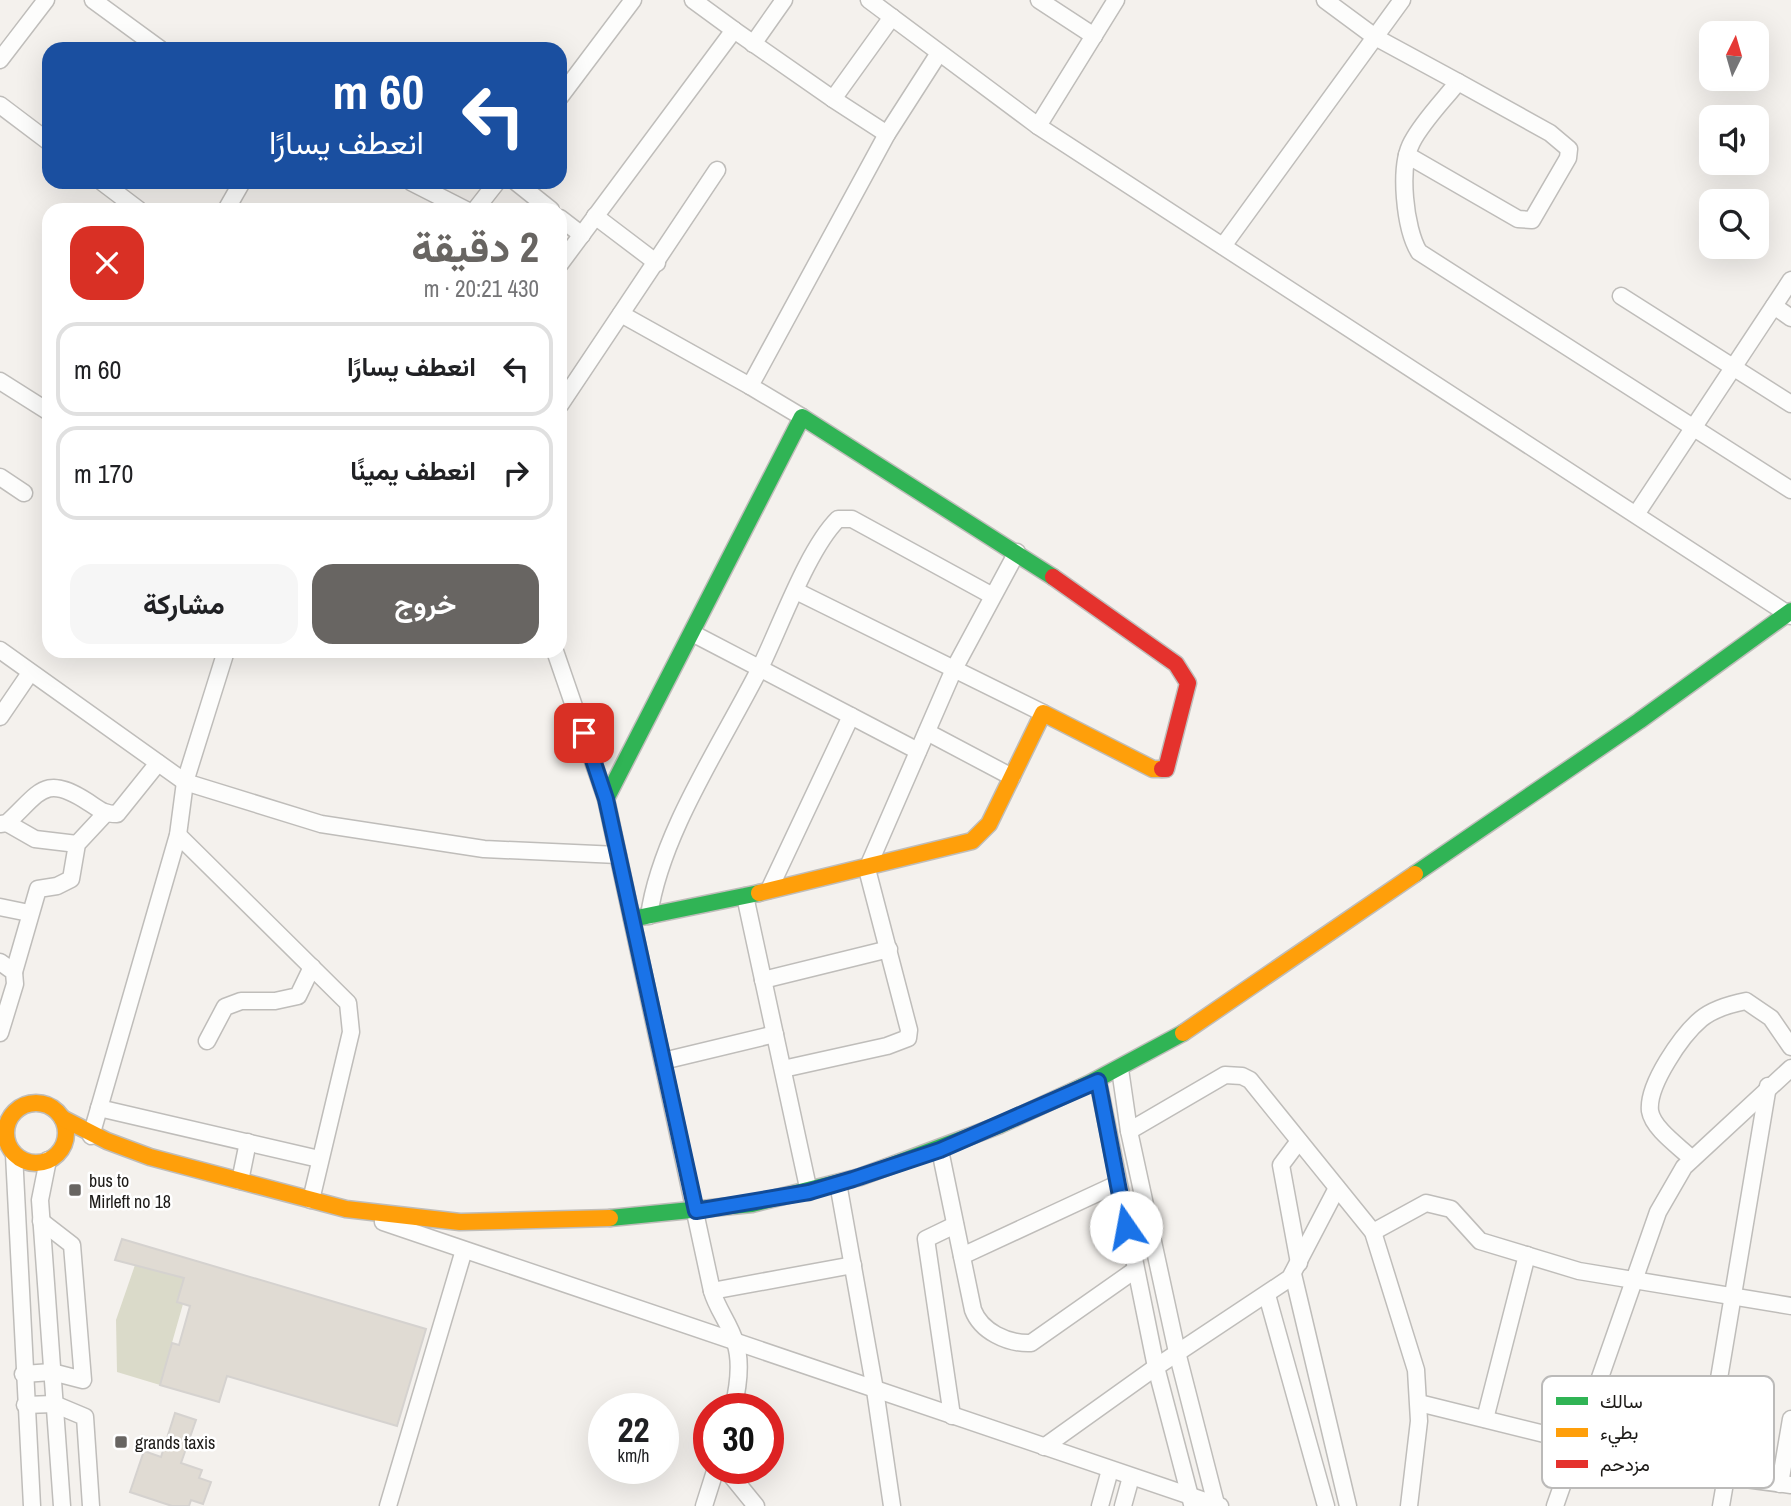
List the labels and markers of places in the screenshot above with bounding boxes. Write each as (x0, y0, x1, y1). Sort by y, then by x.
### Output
pin (554, 703, 614, 763)
place label: bus to Mirleft no 18 (89, 1168, 171, 1214)
marker: bus to Mirleft no 18 (67, 1182, 83, 1198)
place label: grands taxis (135, 1430, 215, 1455)
marker: grands taxis (113, 1434, 129, 1450)

